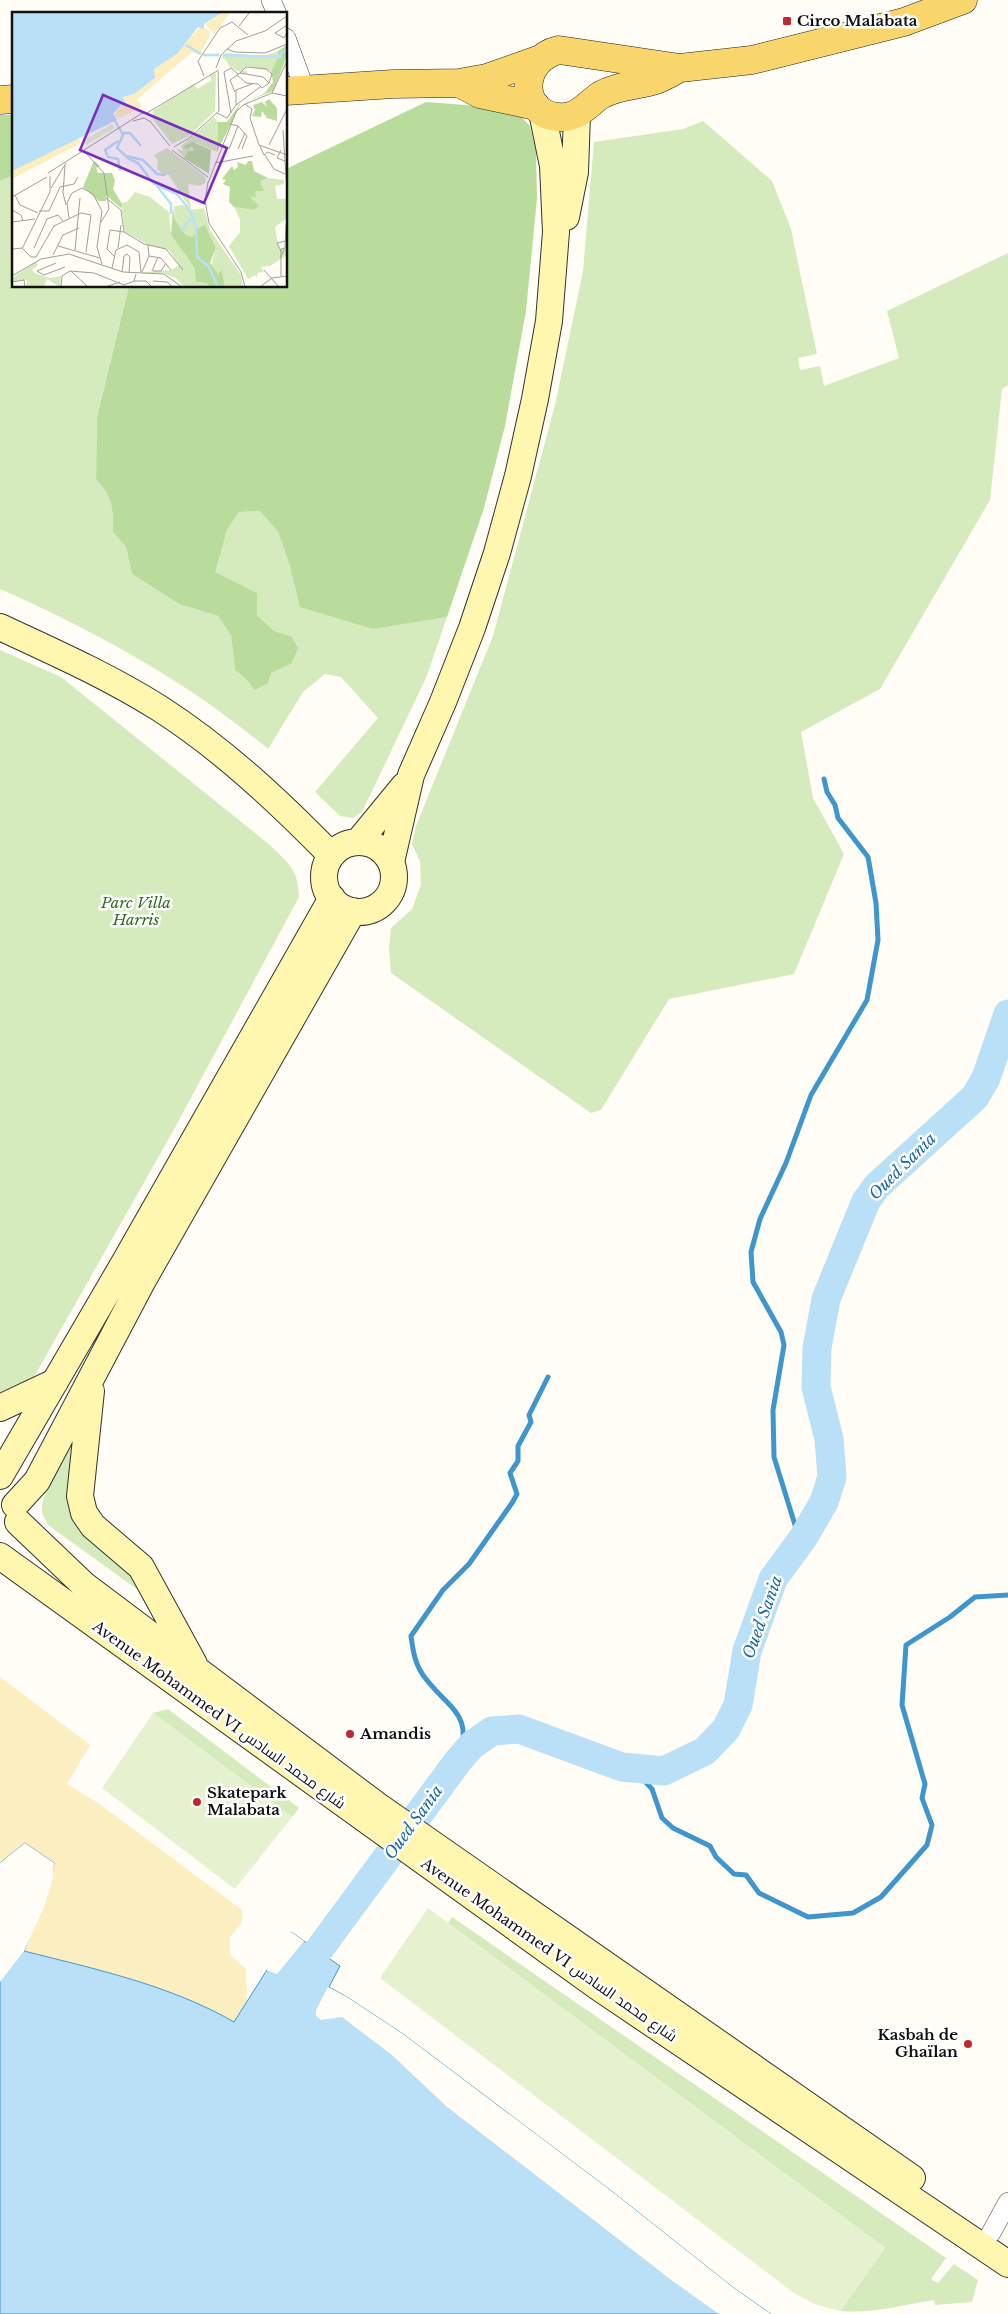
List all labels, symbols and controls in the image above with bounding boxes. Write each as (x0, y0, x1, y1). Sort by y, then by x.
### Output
place label: Circo Malabata (797, 11, 918, 30)
inset map (12, 12, 288, 288)
marker: Circo Malabata (781, 15, 793, 27)
park label: Parc Villa Harris (100, 893, 171, 929)
water label: Oued Sania (864, 1128, 940, 1204)
water label: Oued Sania (738, 1573, 786, 1661)
street label: Avenue Mohammed VI شارع محمد السادس (87, 1616, 350, 1814)
place label: Amandis (359, 1724, 431, 1743)
marker: Amandis (344, 1728, 356, 1740)
water label: Oued Sania (379, 1781, 447, 1863)
place label: Skatepark Malabata (207, 1783, 288, 1819)
marker: Skatepark Malabata (191, 1796, 203, 1808)
street label: Avenue Mohammed VI شارع محمد السادس (416, 1853, 681, 2047)
place label: Kasbah de Ghaïlan (877, 2025, 958, 2061)
marker: Kasbah de Ghaïlan (962, 2038, 974, 2050)

